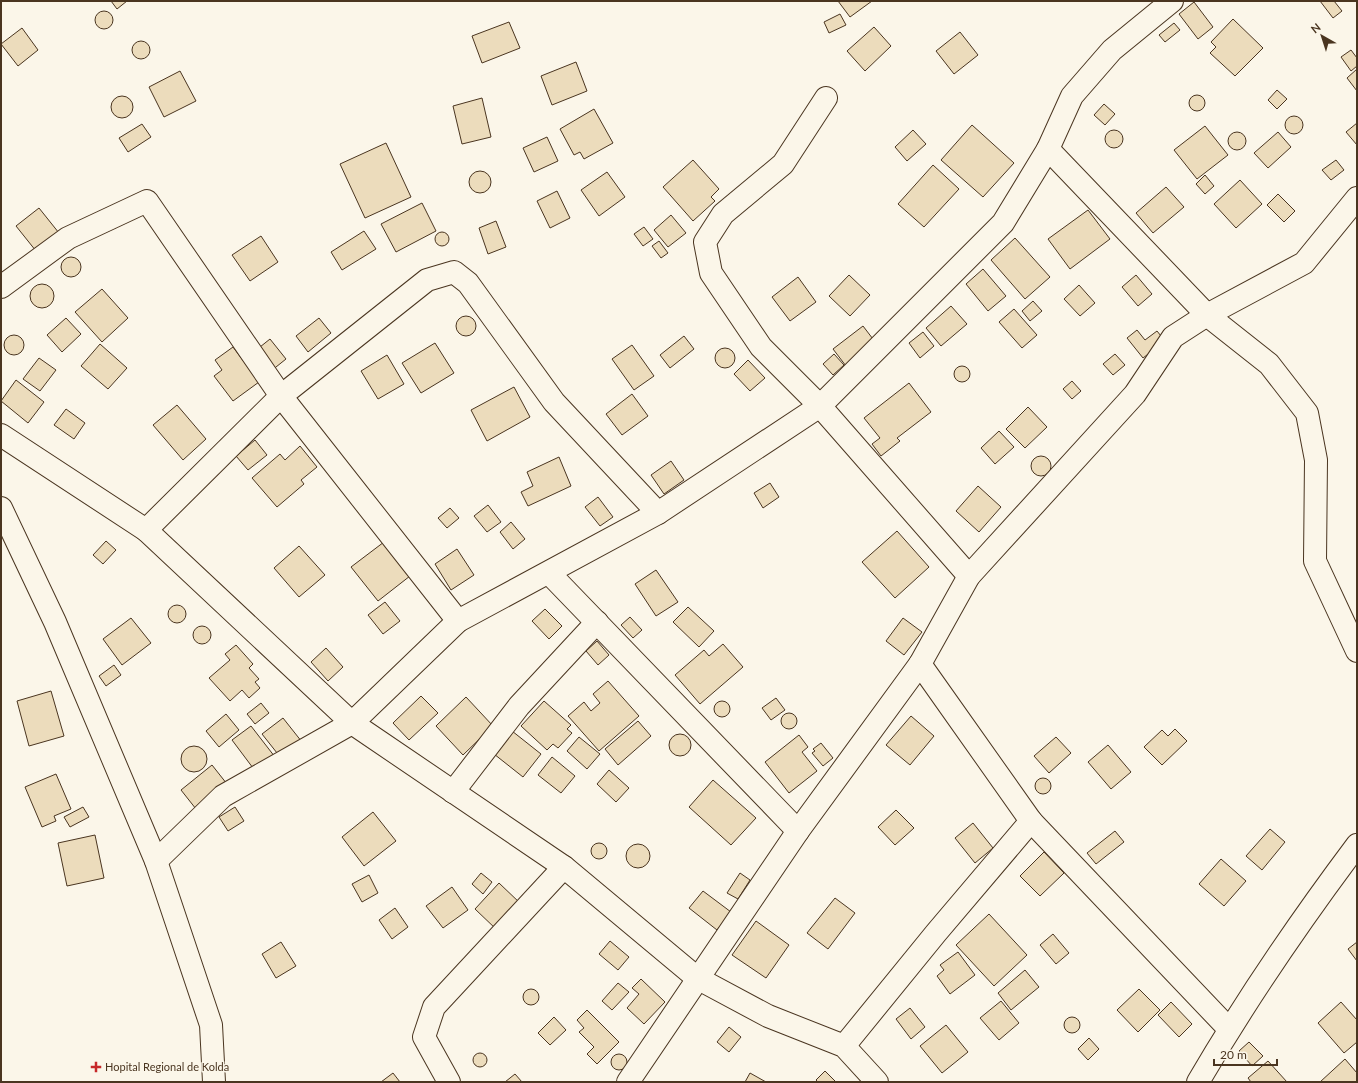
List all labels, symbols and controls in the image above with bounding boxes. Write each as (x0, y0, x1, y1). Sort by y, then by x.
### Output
north arrow (1302, 16, 1342, 56)
text: N (1308, 20, 1323, 36)
scale bar (1214, 1041, 1277, 1067)
text: 20 m (1220, 1047, 1247, 1062)
place label: Hopital Regional de Kolda (105, 1060, 229, 1073)
marker: Hopital Regional de Kolda (90, 1061, 102, 1073)

